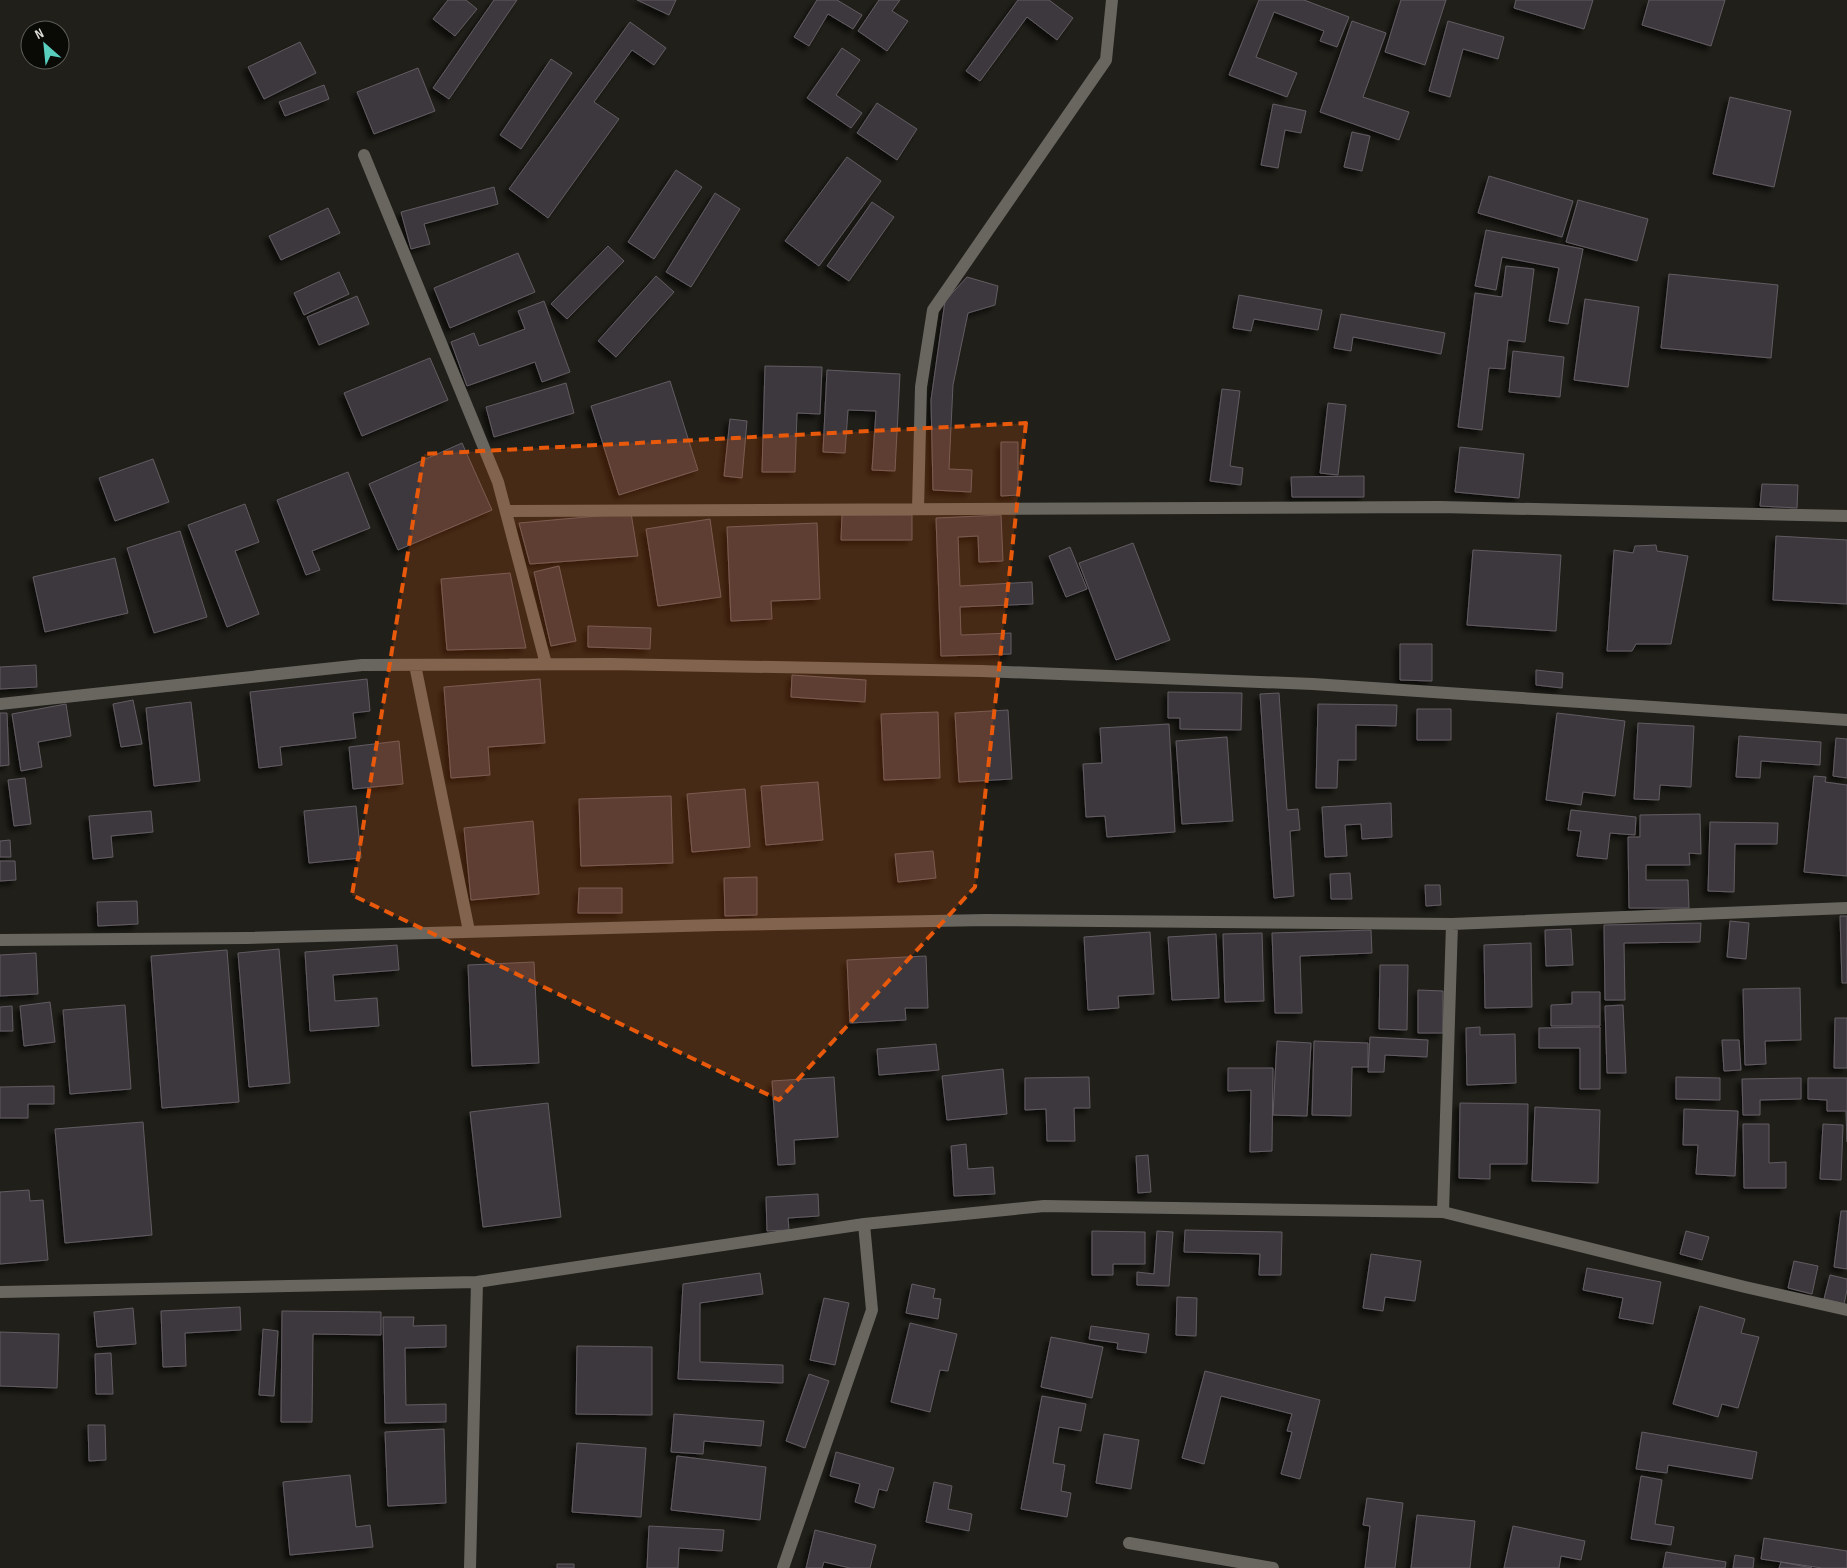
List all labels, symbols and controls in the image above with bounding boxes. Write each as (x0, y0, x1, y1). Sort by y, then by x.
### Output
north arrow (20, 20, 70, 70)
text: N (32, 25, 47, 43)

